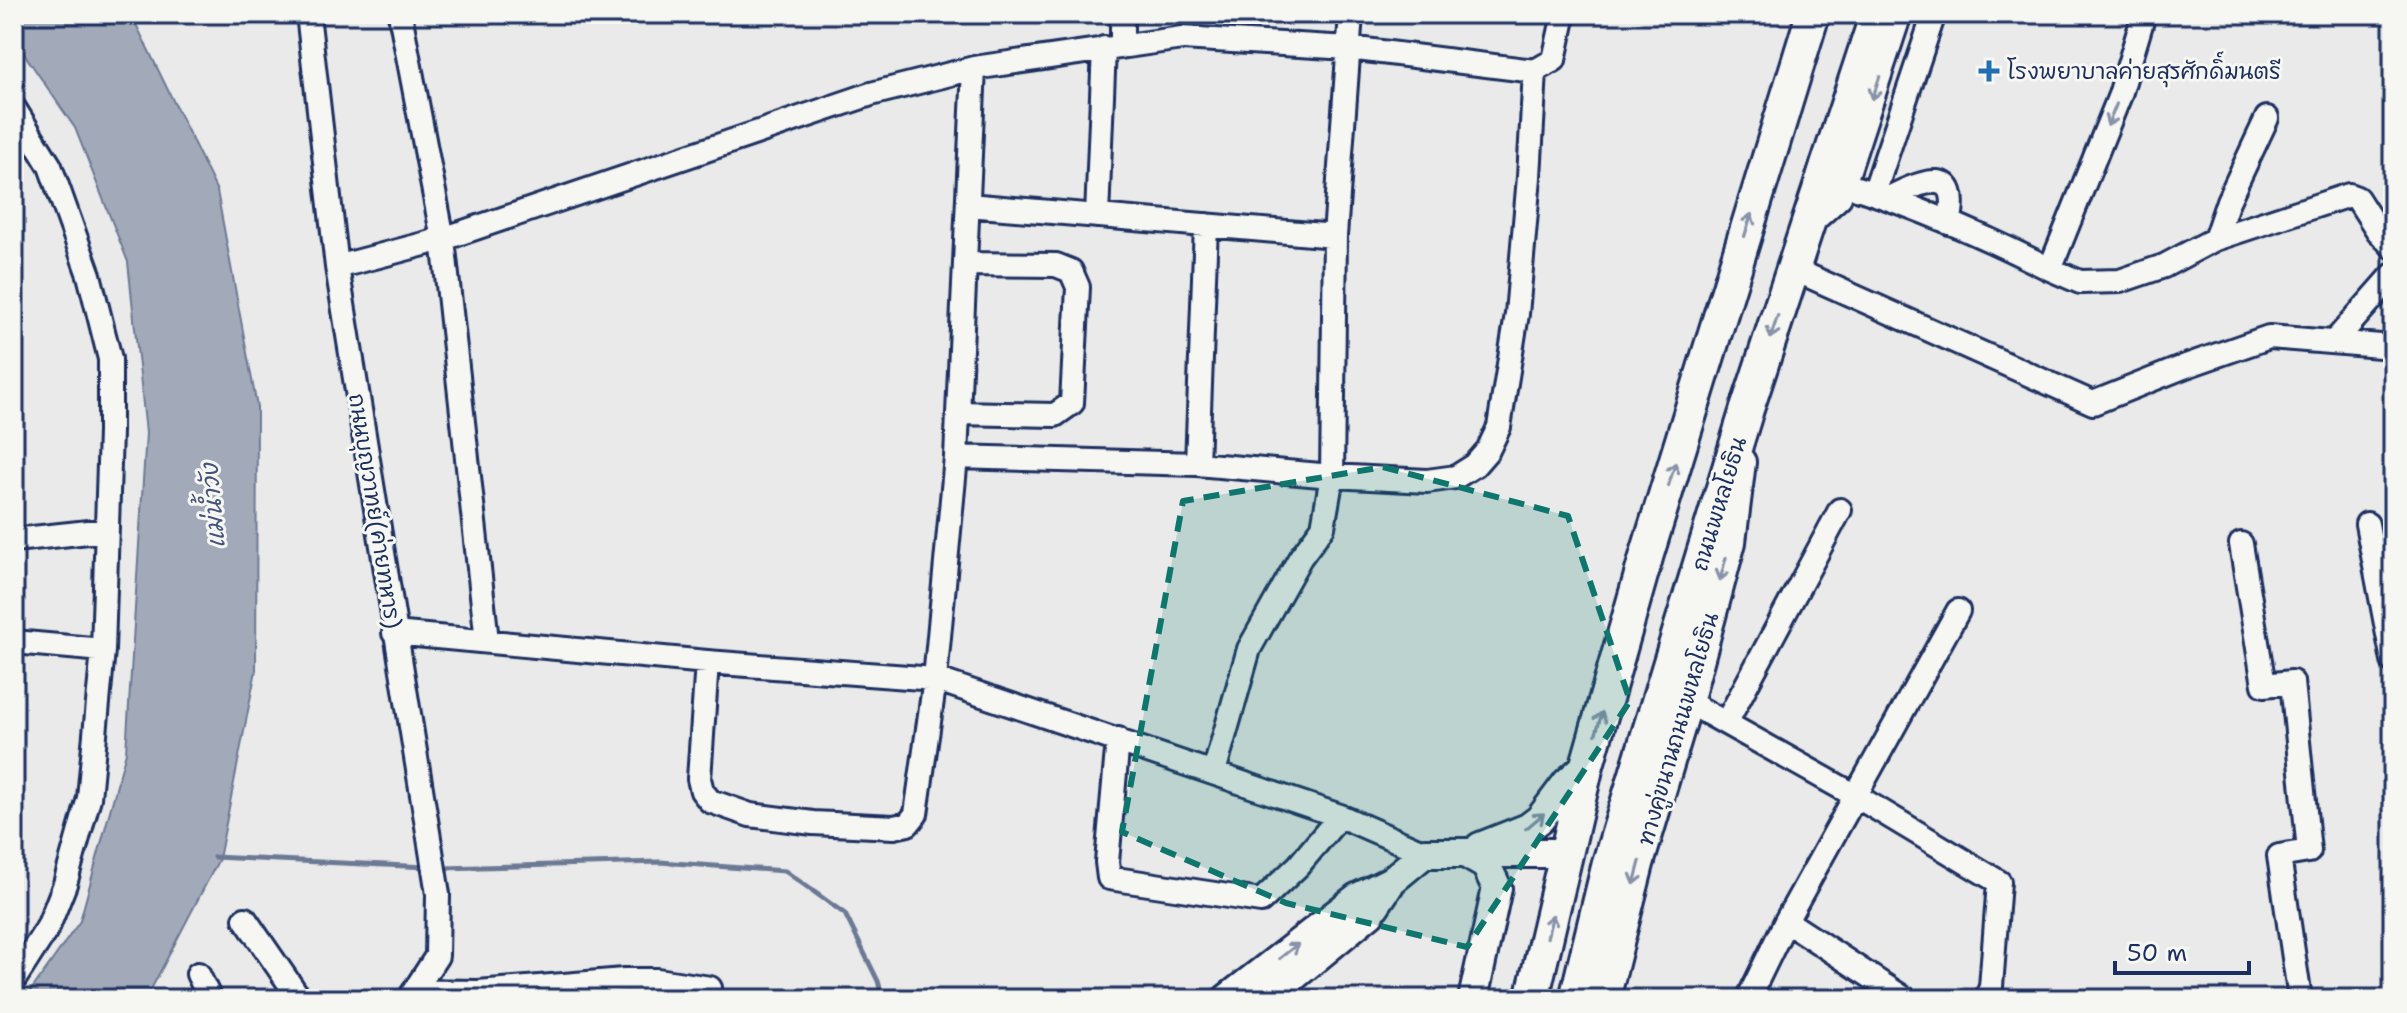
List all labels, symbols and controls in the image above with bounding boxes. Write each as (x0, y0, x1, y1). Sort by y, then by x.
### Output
place label: โรงพยาบาลค่ายสุรศักดิ์มนตรี (2007, 51, 2281, 88)
marker: โรงพยาบาลค่ายสุรศักดิ์มนตรี (1978, 60, 2000, 82)
one-way arrow (1868, 75, 1882, 100)
one-way arrow (2103, 102, 2118, 127)
one-way arrow (1742, 213, 1756, 238)
one-way arrow (1766, 314, 1781, 340)
street label: ถนนบุญวาทย์(ค่ายทหาร) (340, 391, 408, 631)
street label: ถนนพหลโยธิน (1685, 433, 1753, 575)
water label: แม่น้ำวัง (187, 460, 233, 550)
one-way arrow (1665, 461, 1680, 486)
one-way arrow (1715, 556, 1730, 582)
street label: ทางคู่ขนานถนนพหลโยธิน (1631, 609, 1727, 849)
one-way arrow (1592, 711, 1607, 737)
one-way arrow (1524, 812, 1544, 830)
one-way arrow (1628, 860, 1643, 886)
one-way arrow (1543, 914, 1558, 940)
scale bar (2115, 925, 2249, 975)
text: 50 m (2127, 937, 2187, 969)
one-way arrow (1278, 943, 1299, 960)

